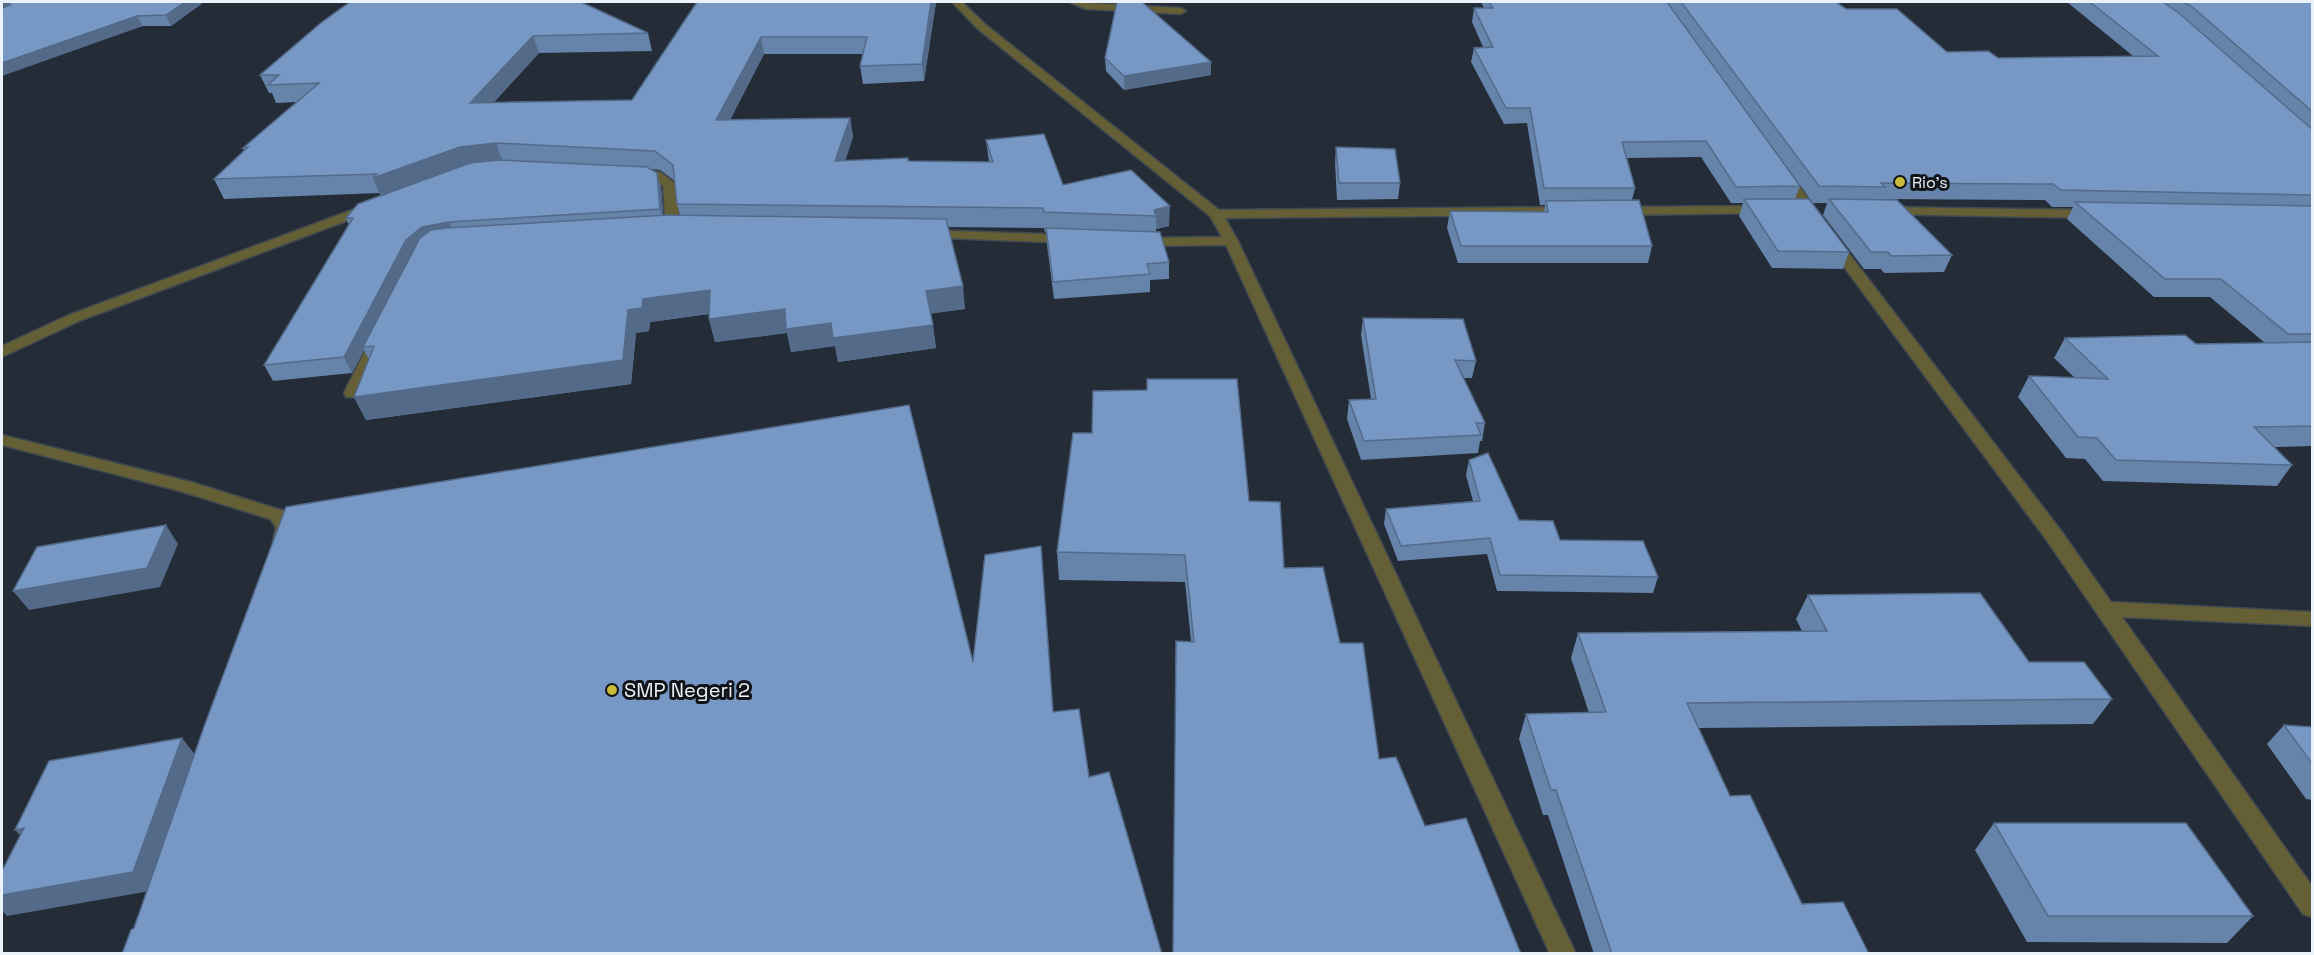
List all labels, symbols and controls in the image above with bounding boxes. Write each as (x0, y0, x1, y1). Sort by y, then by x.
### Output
place label: Rio's (1912, 172, 1948, 193)
marker: Rio's (1893, 175, 1907, 189)
place label: SMP Negeri 2 (624, 677, 750, 703)
marker: SMP Negeri 2 (605, 683, 619, 697)

